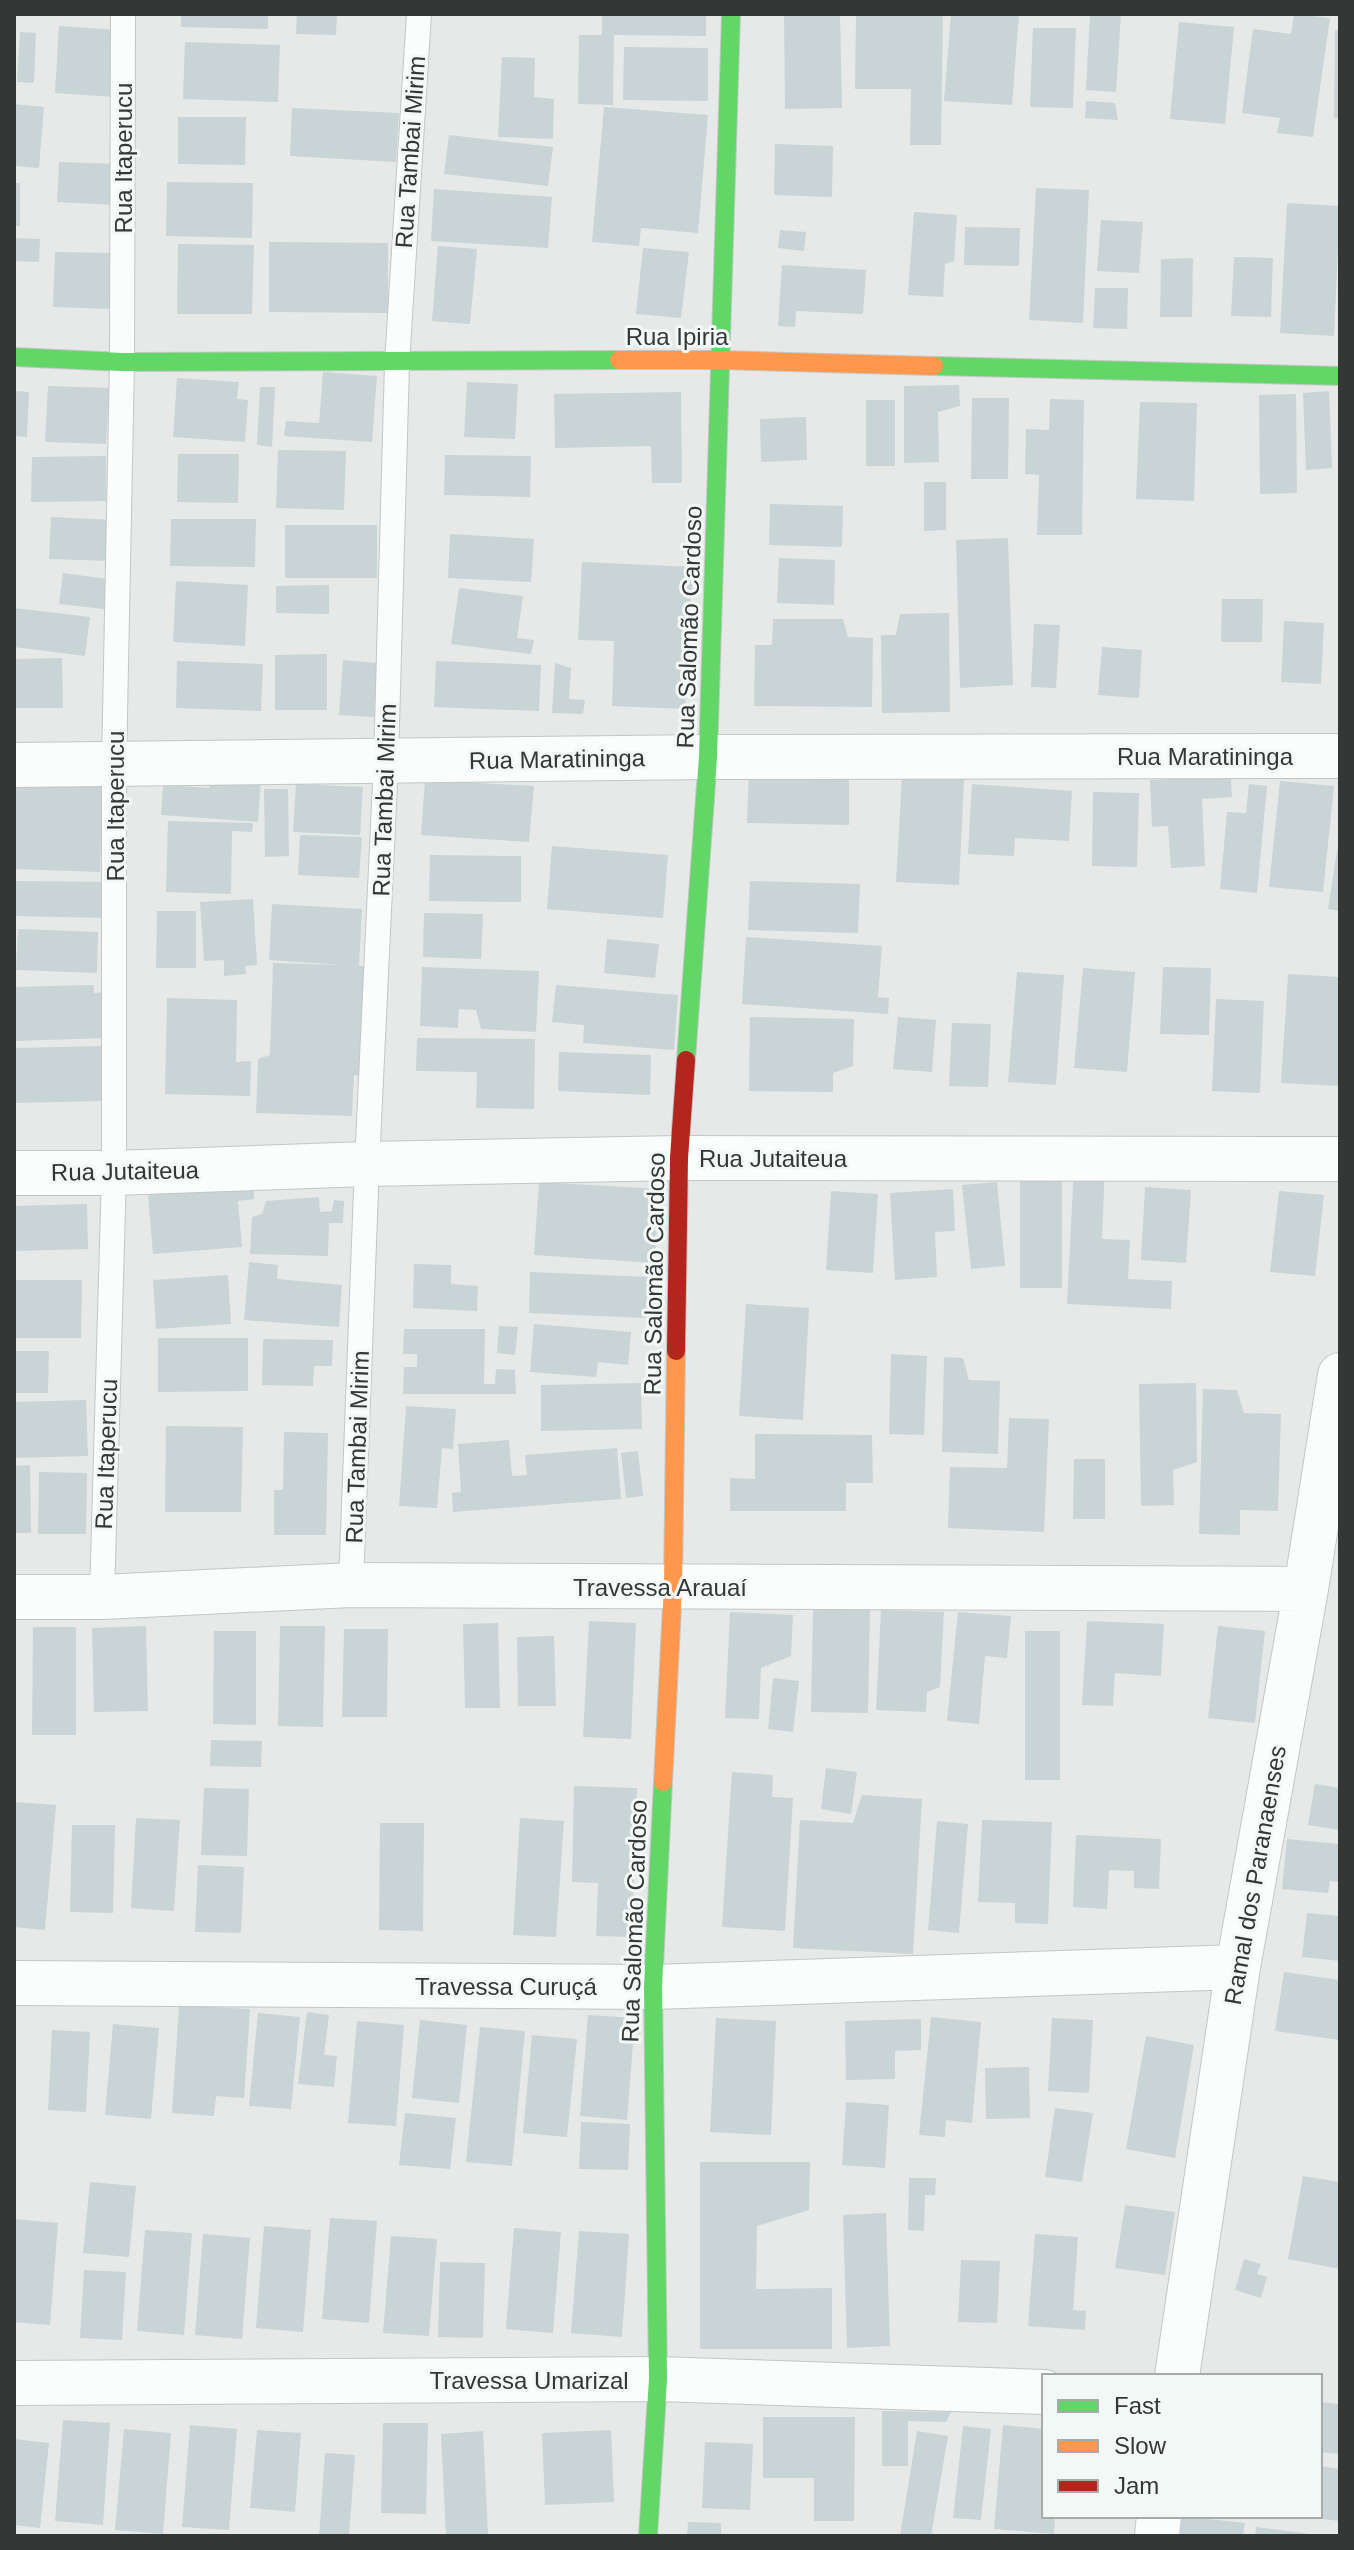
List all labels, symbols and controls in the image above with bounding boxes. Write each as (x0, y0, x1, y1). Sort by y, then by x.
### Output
street label: Rua Tambai Mirim (390, 55, 430, 249)
street label: Rua Itaperucu (110, 83, 137, 233)
street label: Rua Ipiria (626, 323, 729, 350)
street label: Rua Salomão Cardoso (671, 505, 707, 749)
street label: Rua Tambai Mirim (367, 703, 401, 897)
street label: Rua Itaperucu (102, 731, 129, 881)
street label: Rua Maratininga (1117, 743, 1294, 770)
street label: Rua Maratininga (469, 744, 646, 774)
street label: Rua Jutaiteua (699, 1145, 848, 1172)
street label: Rua Salomão Cardoso (638, 1152, 670, 1396)
street label: Rua Jutaiteua (51, 1156, 200, 1186)
street label: Rua Tambai Mirim (340, 1350, 374, 1544)
street label: Rua Itaperucu (90, 1378, 122, 1530)
street label: Travessa Arauaí (573, 1574, 747, 1601)
street label: Ramal dos Paranaenses (1219, 1743, 1291, 2007)
street label: Rua Salomão Cardoso (616, 1799, 652, 2043)
street label: Travessa Curuçá (415, 1973, 598, 2000)
street label: Travessa Umarizal (429, 2367, 629, 2394)
legend (1042, 2374, 1322, 2518)
text: Fast (1114, 2392, 1161, 2419)
text: Slow (1114, 2432, 1167, 2459)
text: Jam (1114, 2472, 1159, 2499)

